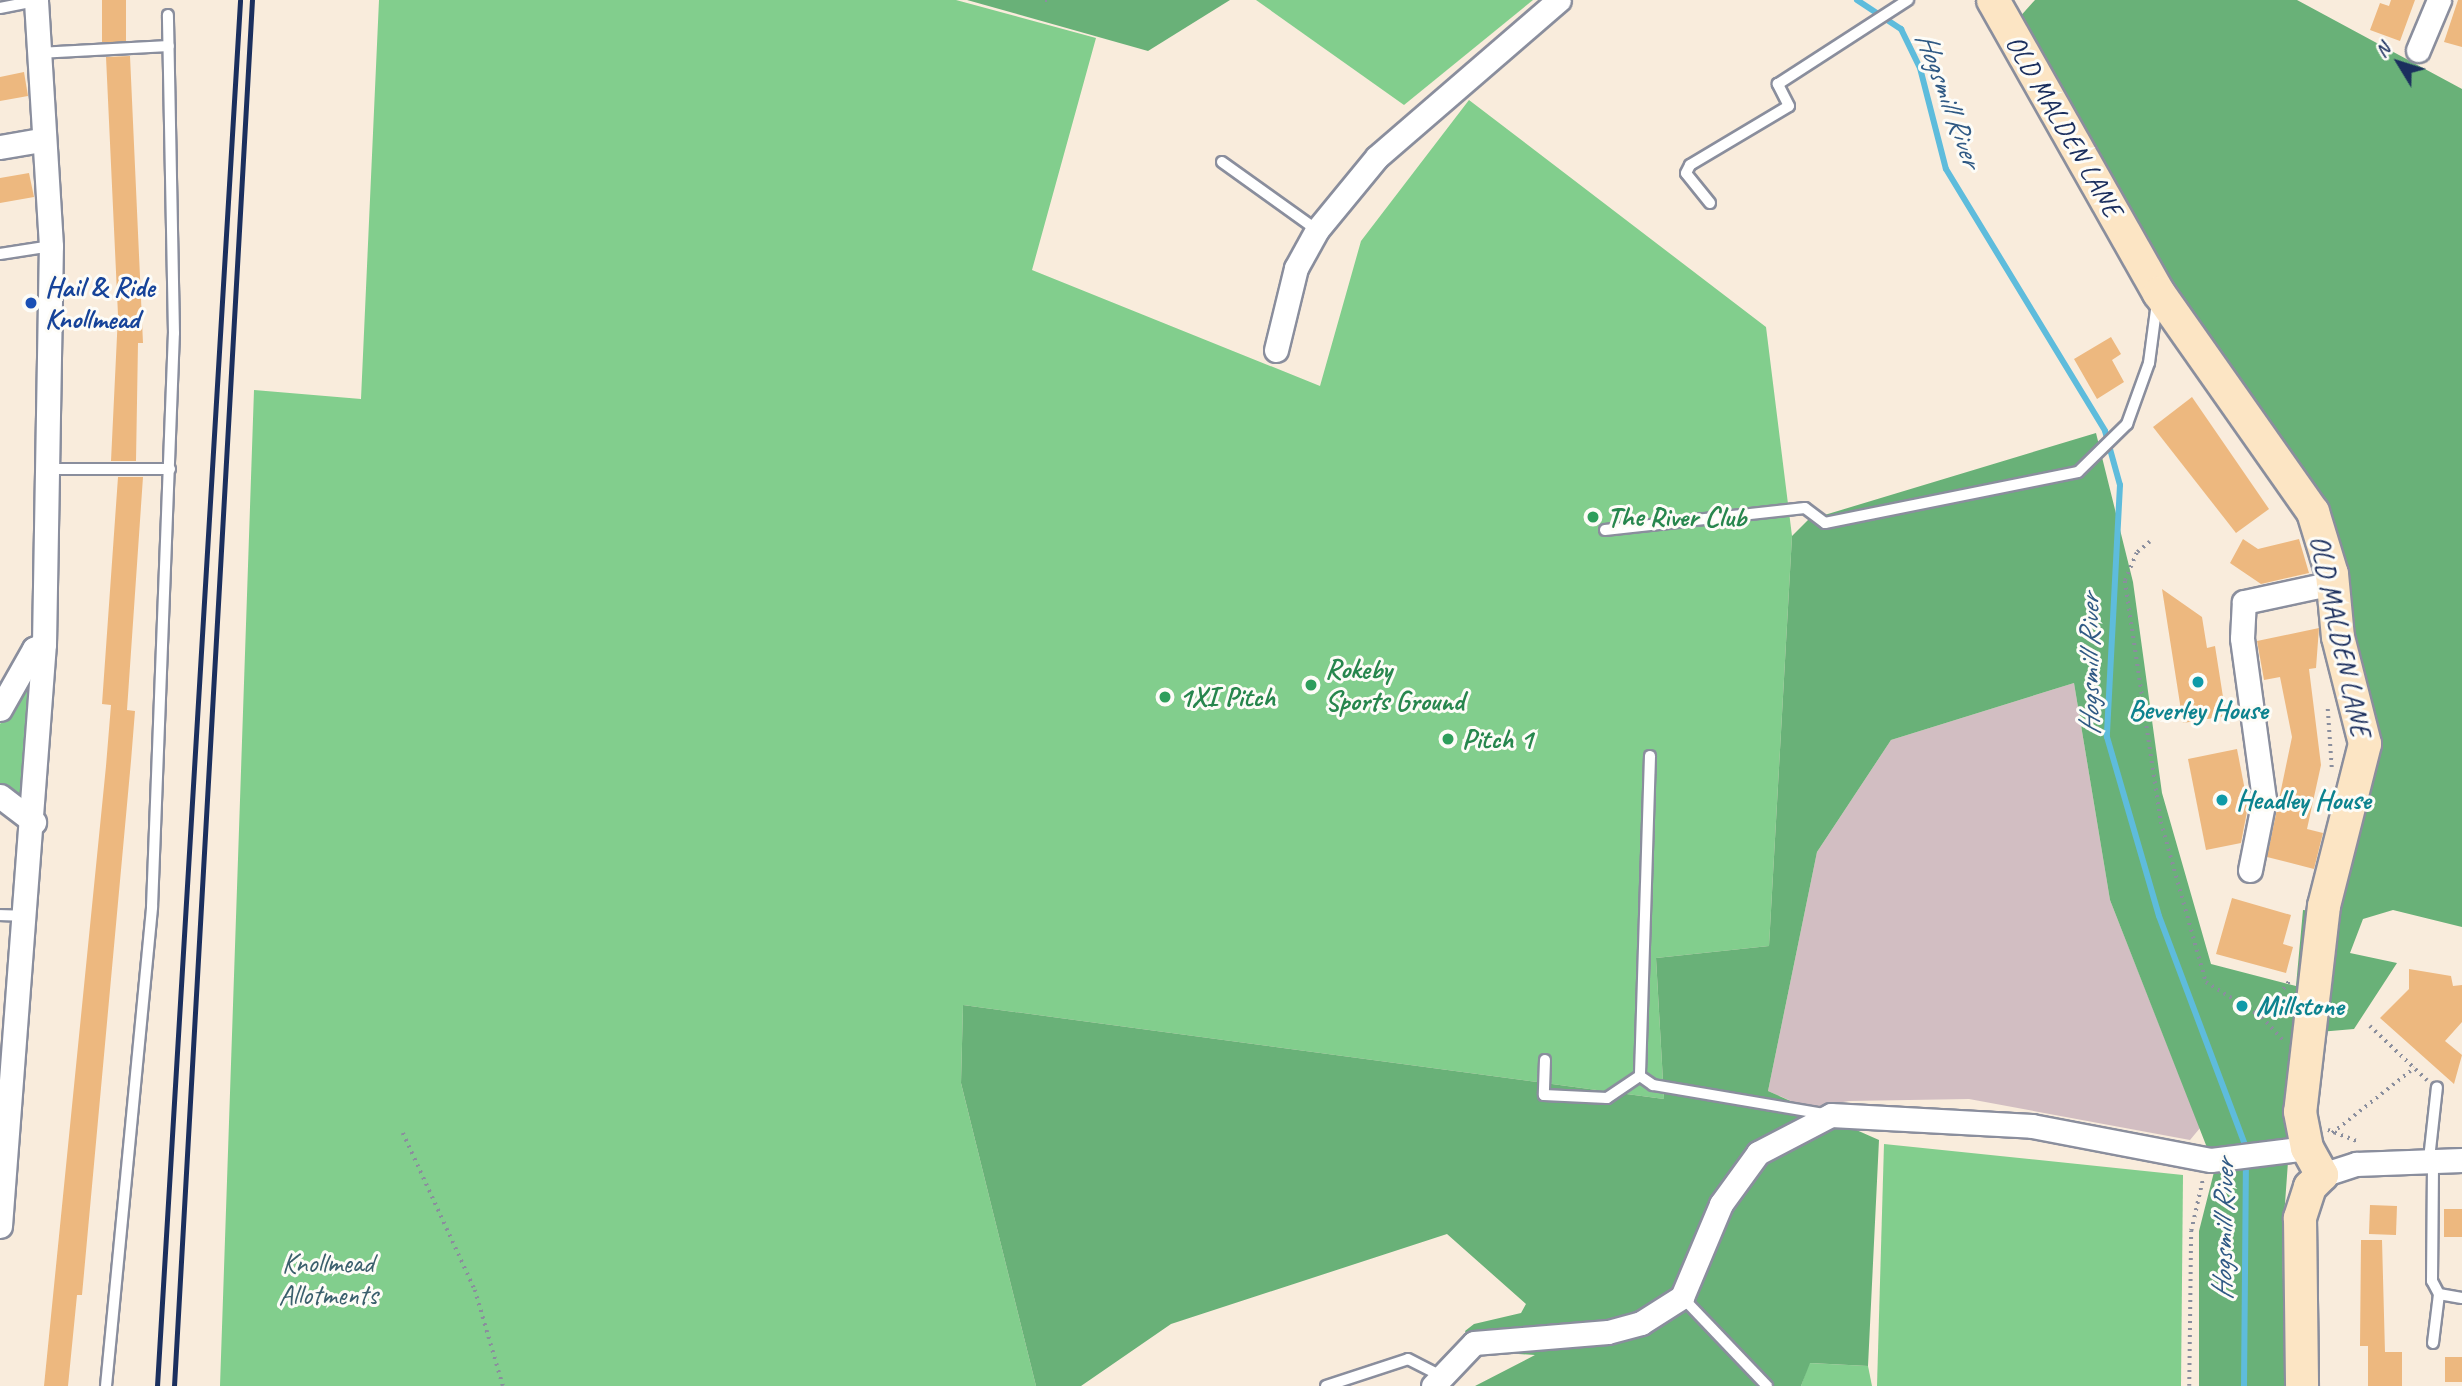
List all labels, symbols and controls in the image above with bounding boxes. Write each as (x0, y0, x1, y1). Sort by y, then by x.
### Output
water label: Hogsmill River (1908, 27, 1990, 171)
north arrow (2364, 28, 2434, 98)
street label: OLD MALDEN LANE (1998, 29, 2130, 223)
text: N (2369, 38, 2396, 62)
place label: Hail & Ride Knollmead (45, 270, 155, 336)
marker: Hail & Ride Knollmead (23, 295, 39, 311)
place label: The River Club (1607, 500, 1748, 534)
marker: The River Club (1585, 509, 1601, 525)
street label: OLD MALDEN LANE (2302, 532, 2378, 740)
water label: Hogsmill River (2071, 595, 2107, 735)
place label: Rokeby Sports Ground (1325, 652, 1464, 718)
marker: Beverley House (2190, 674, 2206, 690)
marker: Rokeby Sports Ground (1303, 677, 1319, 693)
place label: 1XI Pitch (1179, 680, 1275, 714)
marker: 1XI Pitch (1157, 689, 1173, 705)
place label: Beverley House (2128, 693, 2268, 727)
place label: Pitch 1 (1462, 722, 1533, 756)
marker: Pitch 1 (1440, 731, 1456, 747)
place label: Headley House (2236, 783, 2371, 817)
marker: Headley House (2214, 792, 2230, 808)
place label: Millstone (2256, 989, 2344, 1023)
marker: Millstone (2234, 998, 2250, 1014)
water label: Hogsmill River (2204, 1159, 2242, 1301)
park label: Knollmead Allotments (279, 1246, 377, 1312)

